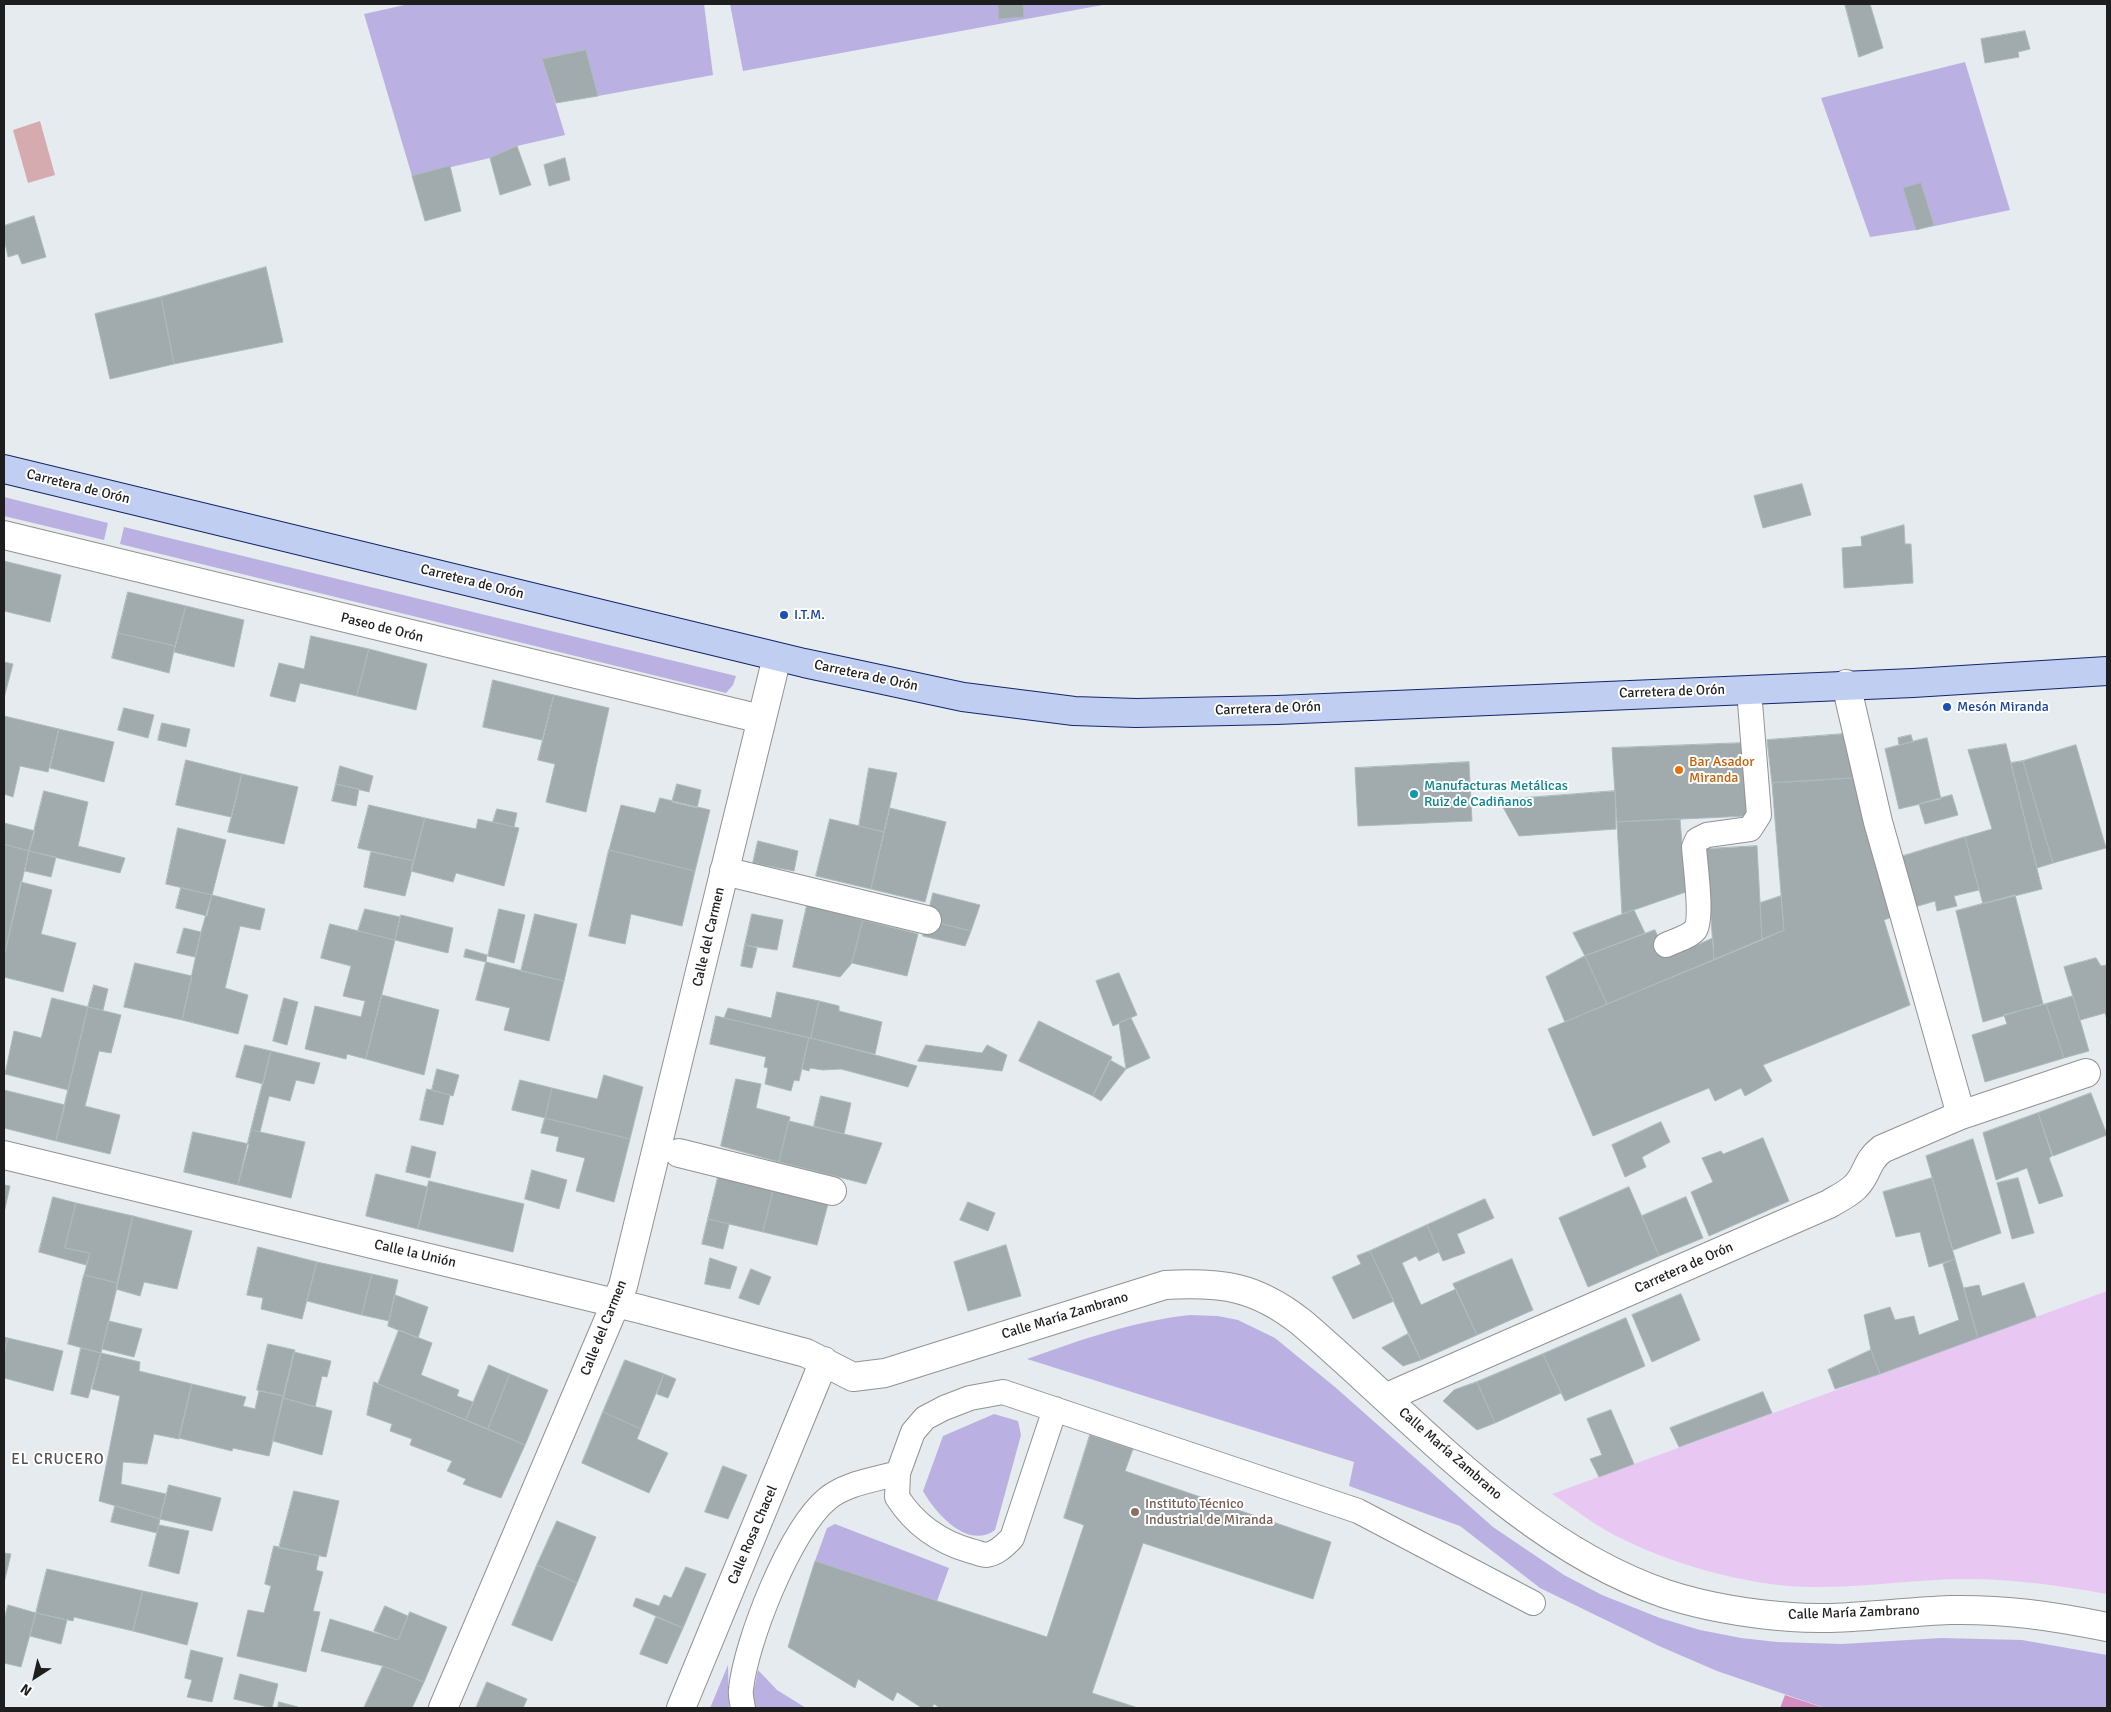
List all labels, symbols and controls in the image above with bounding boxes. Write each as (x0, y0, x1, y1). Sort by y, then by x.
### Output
street label: Carretera de Orón (25, 466, 131, 508)
street label: Carretera de Orón (419, 561, 525, 603)
place label: I.T.M. (794, 607, 825, 623)
marker: I.T.M. (778, 609, 790, 621)
street label: Paseo de Orón (339, 610, 425, 646)
street label: Carretera de Orón (812, 657, 920, 695)
street label: Carretera de Orón (1619, 682, 1725, 702)
street label: Carretera de Orón (1215, 699, 1321, 719)
place label: Mesón Miranda (1957, 699, 2049, 715)
marker: Mesón Miranda (1941, 701, 1953, 713)
place label: Bar Asador Miranda (1689, 754, 1754, 786)
marker: Bar Asador Miranda (1673, 764, 1685, 776)
place label: Manufacturas Metálicas Ruiz de Cadiñanos (1424, 778, 1568, 810)
marker: Manufacturas Metálicas Ruiz de Cadiñanos (1408, 788, 1420, 800)
street label: Calle del Carmen (689, 886, 729, 988)
street label: Calle la Unión (372, 1236, 458, 1272)
street label: Carretera de Orón (1632, 1239, 1736, 1297)
street label: Calle del Carmen (577, 1278, 631, 1378)
street label: Calle María Zambrano (1000, 1289, 1130, 1343)
street label: Calle María Zambrano (1395, 1404, 1505, 1504)
district label: EL CRUCERO (10, 1451, 106, 1469)
street label: Calle Rosa Chacel (725, 1483, 781, 1587)
place label: Instituto Técnico Industrial de Miranda (1145, 1496, 1273, 1528)
marker: Instituto Técnico Industrial de Miranda (1129, 1506, 1141, 1518)
street label: Calle María Zambrano (1788, 1602, 1920, 1624)
north arrow (10, 1652, 60, 1702)
text: N (17, 1680, 35, 1699)

